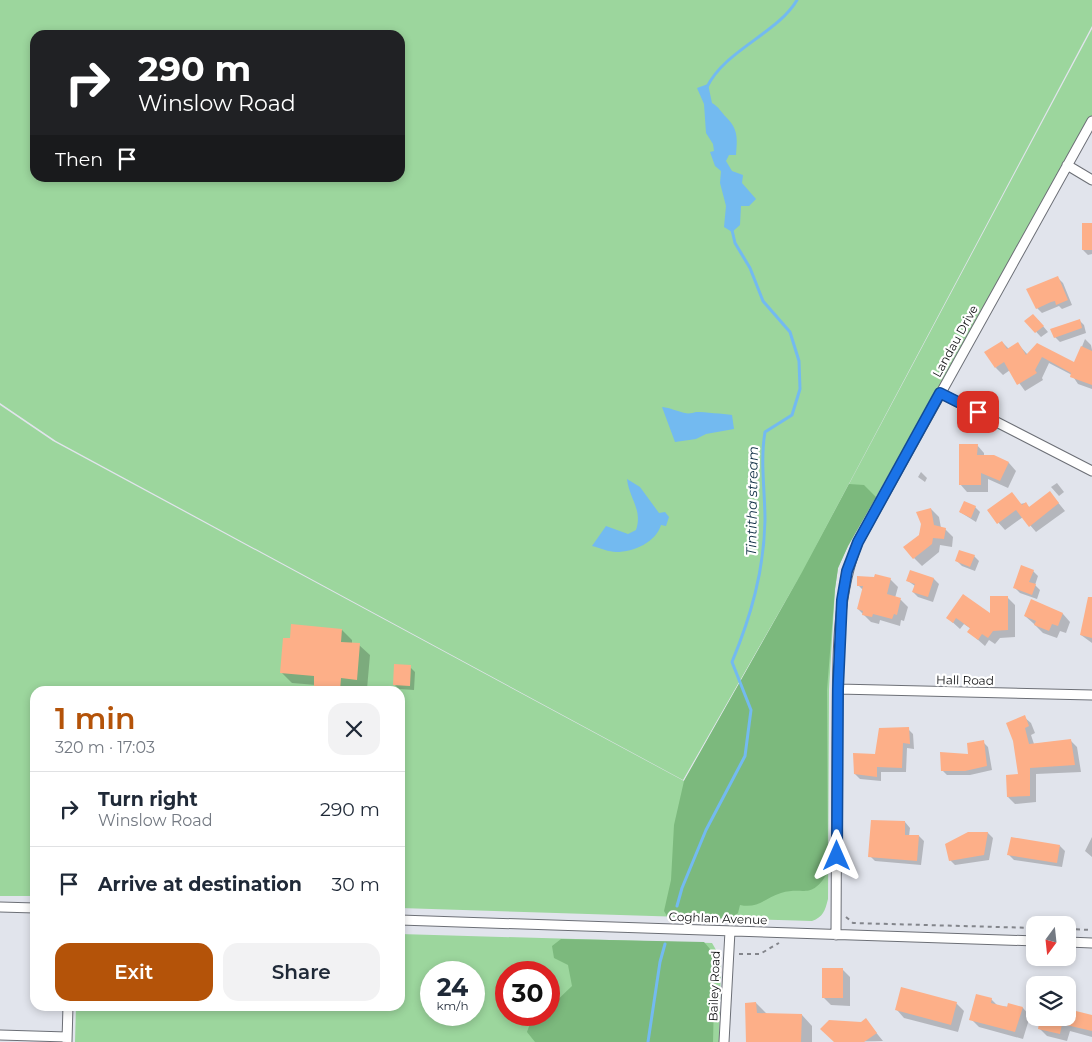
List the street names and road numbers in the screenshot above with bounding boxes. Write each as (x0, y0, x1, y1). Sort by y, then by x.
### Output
street label: Landau Drive (929, 302, 981, 380)
street label: Hall Road (936, 672, 994, 688)
street label: Coghlan Avenue (668, 909, 768, 927)
street label: Bailey Road (705, 950, 723, 1022)

